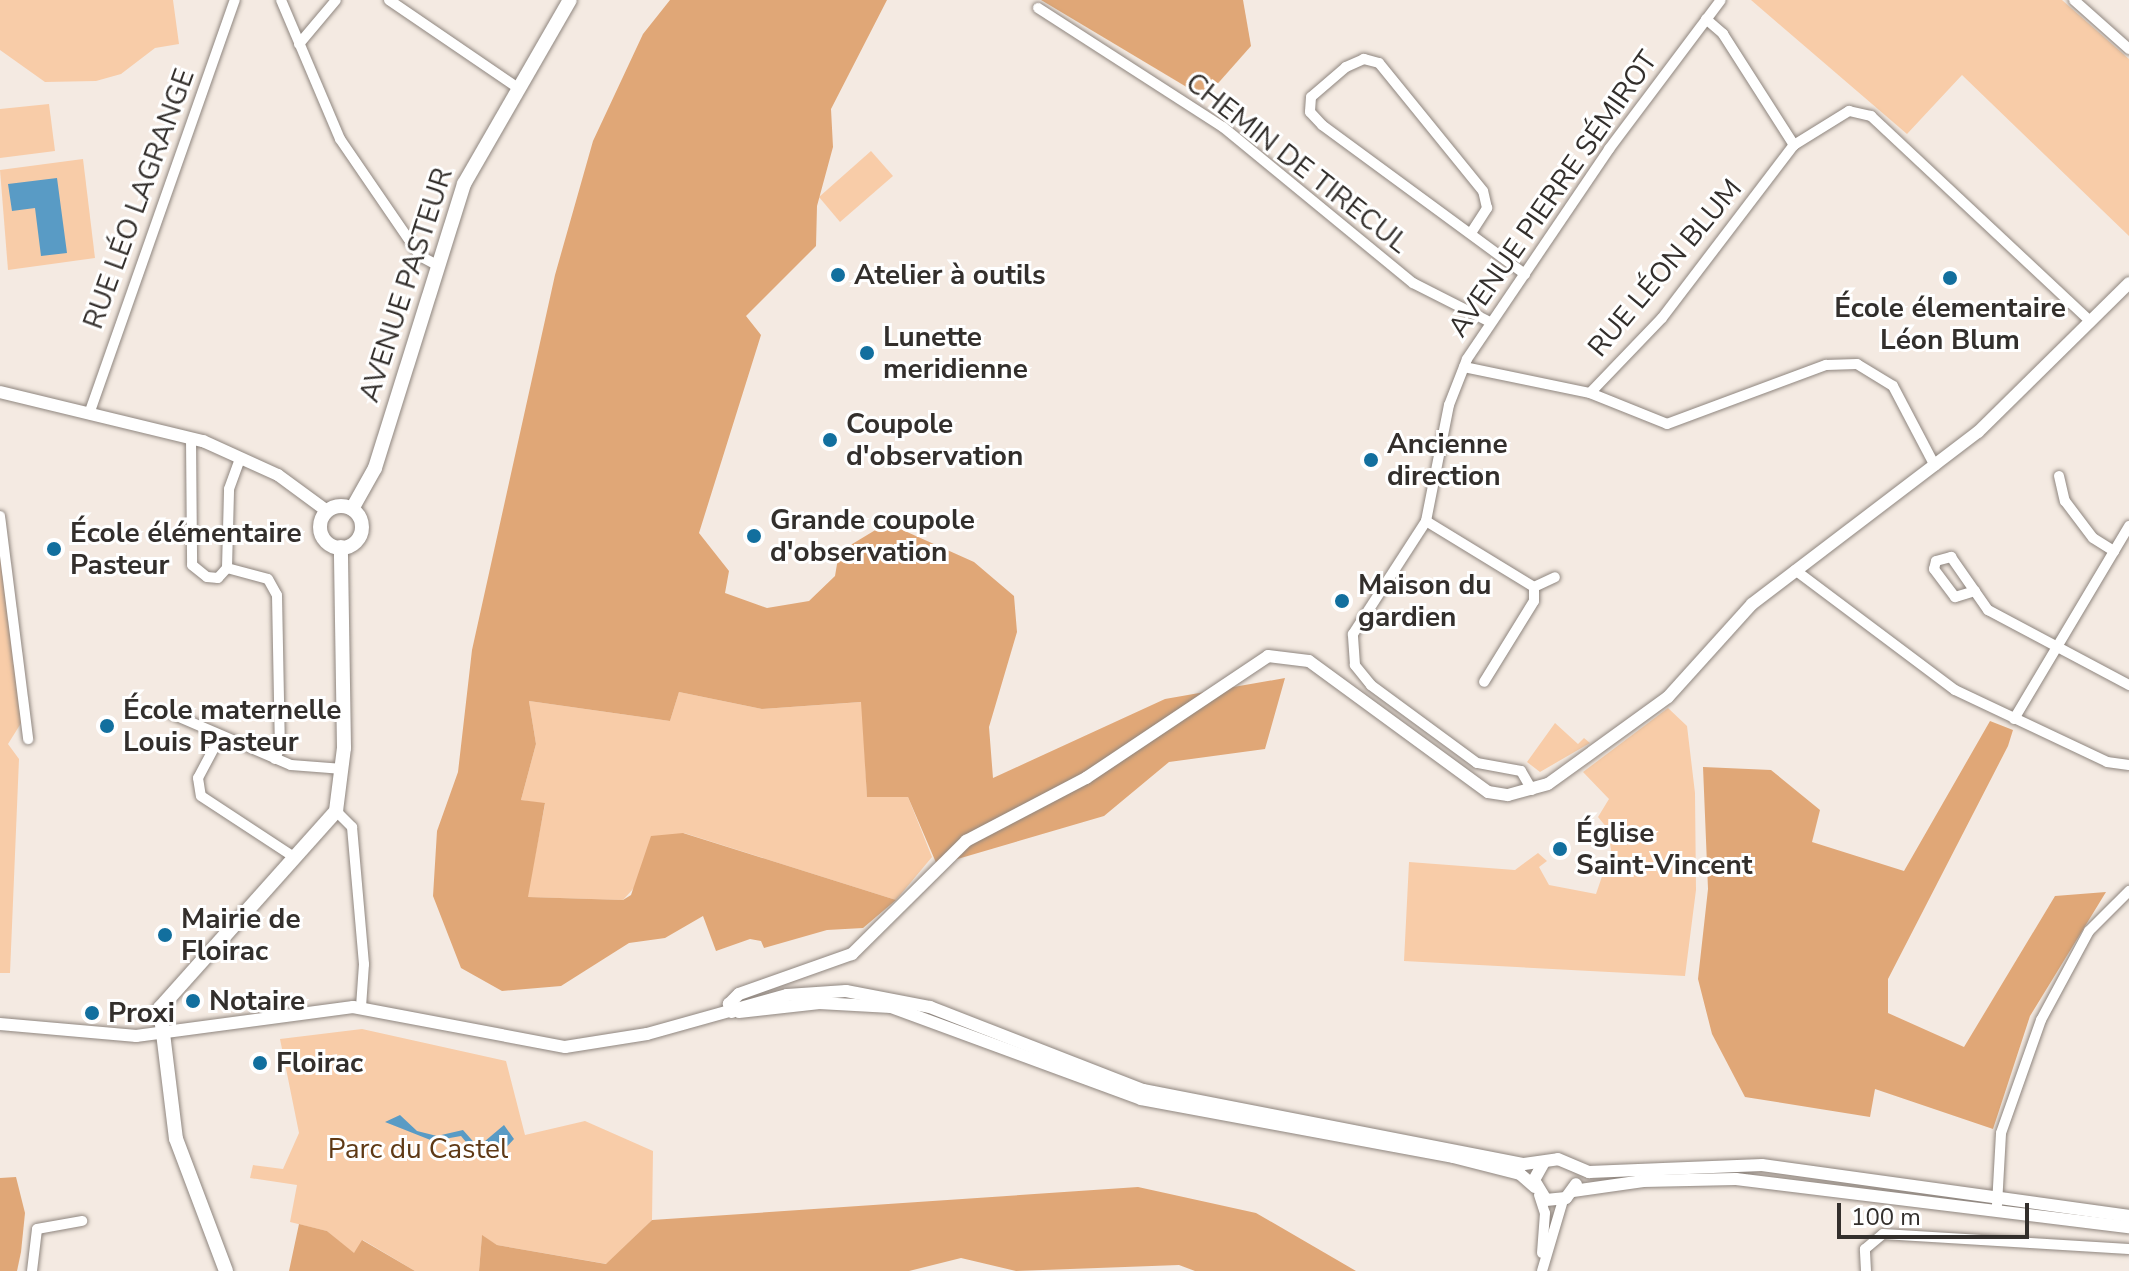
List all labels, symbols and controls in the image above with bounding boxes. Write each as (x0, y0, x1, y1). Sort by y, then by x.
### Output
street label: AVENUE PIERRE SÉMIROT (1441, 44, 1665, 344)
street label: RUE LÉO LAGRANGE (76, 65, 202, 333)
street label: CHEMIN DE TIRECUL (1179, 66, 1415, 260)
street label: AVENUE PASTEUR (352, 164, 460, 406)
street label: RUE LÉON BLUM (1581, 172, 1749, 364)
place label: Atelier à outils (854, 258, 1046, 292)
marker: Atelier à outils (829, 266, 847, 284)
marker: École élementaire Léon Blum (1941, 269, 1959, 287)
place label: École élementaire Léon Blum (1834, 291, 2066, 357)
place label: Lunette meridienne (883, 320, 1028, 386)
marker: Lunette meridienne (858, 344, 876, 362)
place label: Coupole d'observation (846, 407, 1023, 473)
place label: Ancienne direction (1387, 427, 1508, 493)
marker: Coupole d'observation (821, 431, 839, 449)
marker: Ancienne direction (1362, 451, 1380, 469)
place label: Grande coupole d'observation (770, 503, 975, 569)
place label: École élémentaire Pasteur (70, 516, 302, 582)
marker: Grande coupole d'observation (745, 527, 763, 545)
marker: École élémentaire Pasteur (45, 540, 63, 558)
place label: Maison du gardien (1358, 568, 1492, 634)
marker: Maison du gardien (1333, 592, 1351, 610)
place label: École maternelle Louis Pasteur (123, 693, 341, 759)
marker: École maternelle Louis Pasteur (98, 717, 116, 735)
place label: Église Saint-Vincent (1576, 816, 1753, 882)
marker: Église Saint-Vincent (1551, 840, 1569, 858)
place label: Mairie de Floirac (181, 902, 301, 968)
marker: Mairie de Floirac (156, 926, 174, 944)
place label: Notaire (209, 984, 305, 1018)
marker: Notaire (184, 992, 202, 1010)
place label: Proxi (108, 996, 175, 1030)
marker: Proxi (83, 1004, 101, 1022)
place label: Floirac (276, 1046, 363, 1080)
marker: Floirac (251, 1054, 269, 1072)
park label: Parc du Castel (328, 1132, 508, 1166)
scale bar (1841, 1187, 2033, 1237)
text: 100 m (1851, 1201, 1921, 1233)

